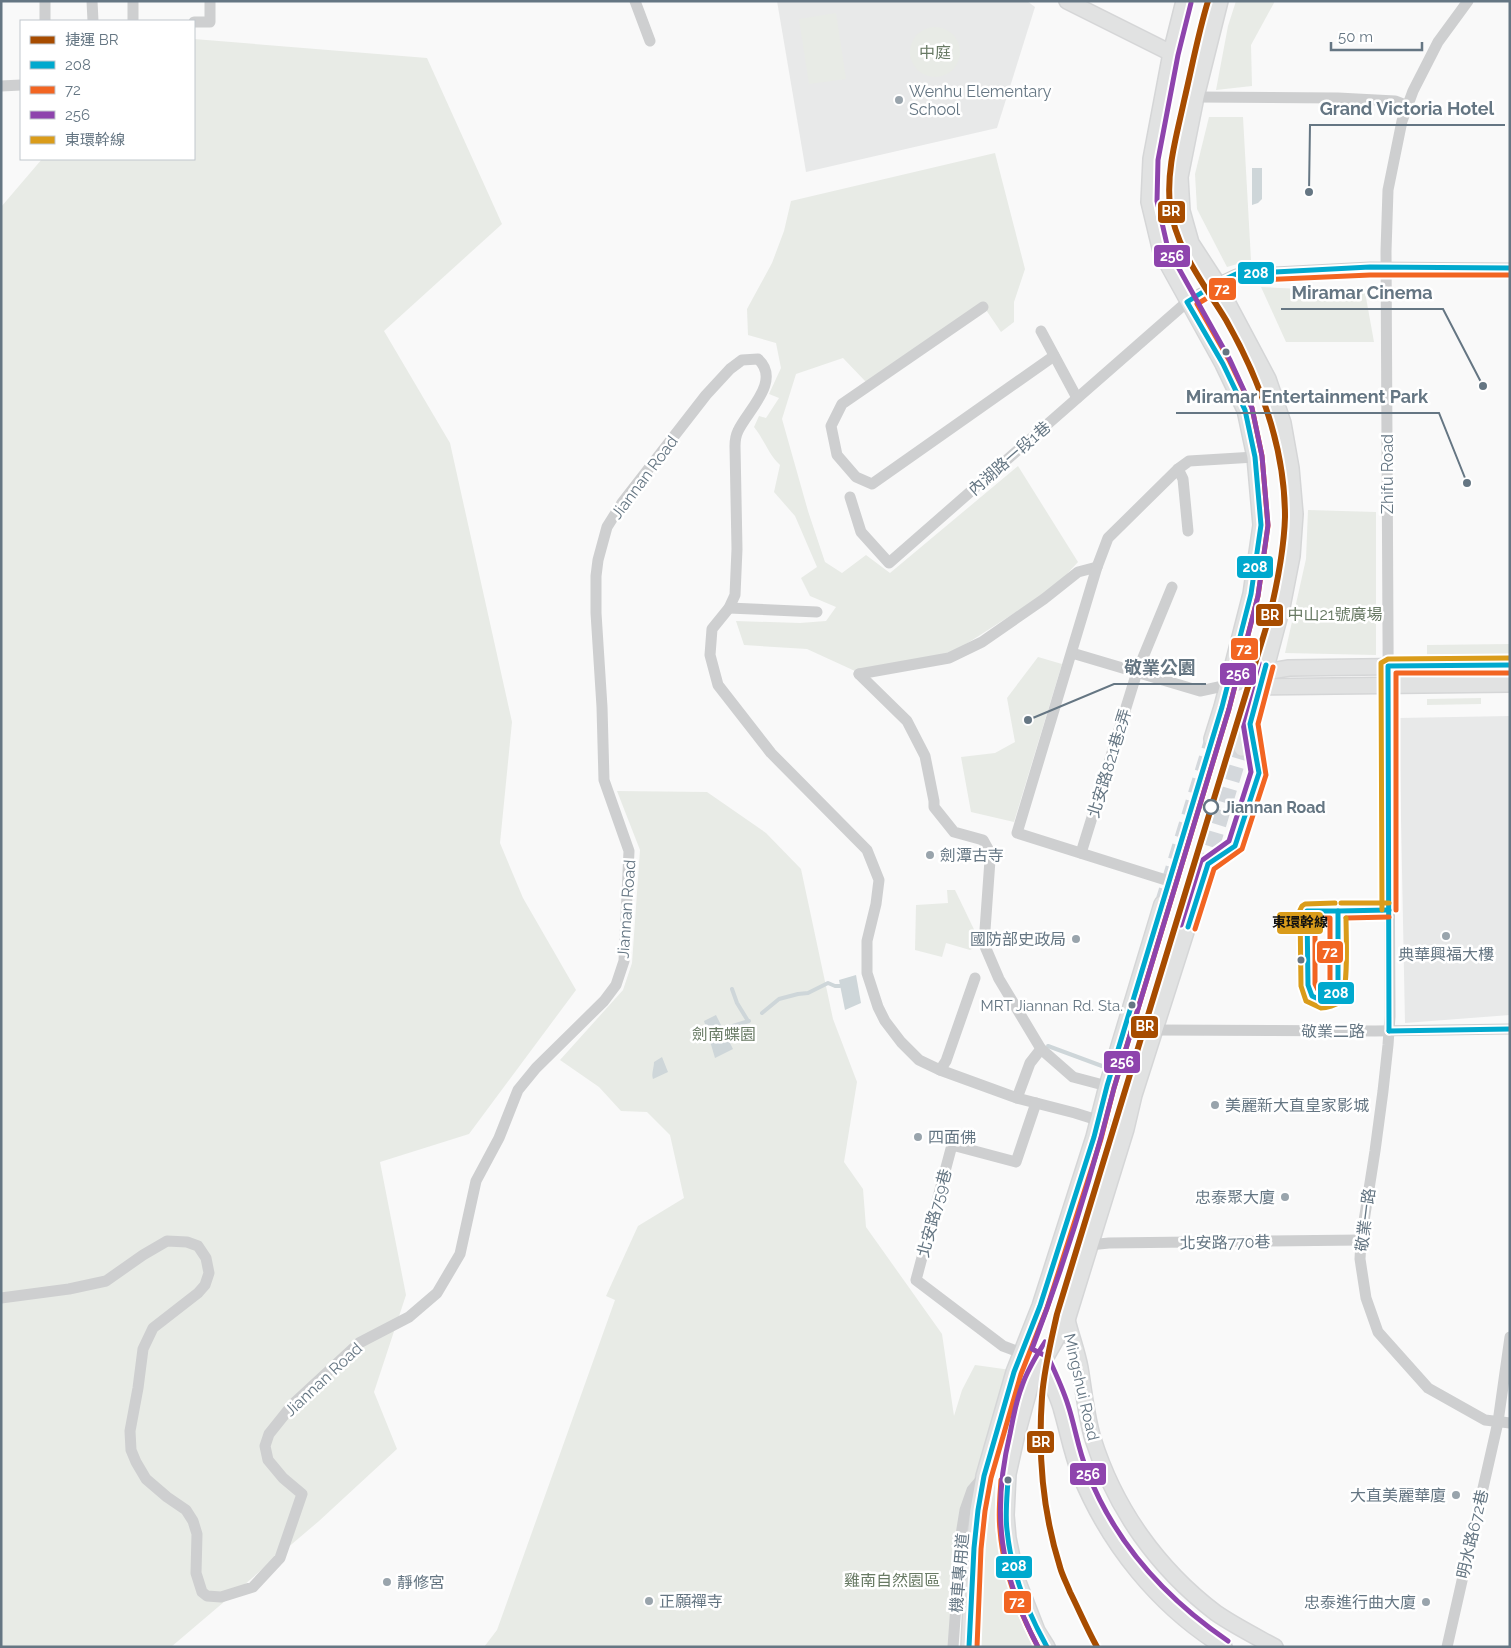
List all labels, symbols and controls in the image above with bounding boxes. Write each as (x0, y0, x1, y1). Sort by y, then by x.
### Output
legend (20, 20, 195, 160)
scale bar (1331, 20, 1422, 52)
text: 50 m (1338, 28, 1373, 46)
text: 捷運 BR (65, 31, 119, 49)
park label: 中庭 (919, 43, 951, 62)
text: 208 (65, 56, 91, 74)
text: 72 (65, 81, 81, 99)
place label: Wenhu Elementary School (909, 82, 1052, 119)
callout: Grand Victoria Hotel (1310, 92, 1505, 125)
marker: Wenhu Elementary School (893, 94, 905, 106)
text: Grand Victoria Hotel (1320, 98, 1495, 119)
text: 256 (65, 106, 90, 124)
text: 東環幹線 (65, 131, 125, 149)
line badge: BR (1157, 200, 1186, 224)
text: BR (1162, 203, 1181, 219)
line badge: 256 (1153, 244, 1191, 268)
text: 256 (1160, 248, 1184, 264)
line badge: 208 (1237, 261, 1275, 285)
text: 208 (1244, 265, 1268, 281)
callout: Miramar Cinema (1281, 276, 1443, 309)
line badge: 72 (1208, 277, 1237, 301)
text: 72 (1214, 281, 1230, 297)
text: Miramar Cinema (1291, 282, 1433, 303)
unlabelled marker (1221, 347, 1231, 357)
callout: Miramar Entertainment Park (1176, 380, 1439, 413)
text: Miramar Entertainment Park (1186, 386, 1429, 407)
street label: 內湖路一段1巷 (964, 417, 1054, 499)
street label: Jiannan Road (607, 432, 682, 523)
street label: Zhifu Road (1378, 434, 1397, 514)
line badge: 208 (1236, 555, 1274, 579)
text: 208 (1243, 559, 1267, 575)
line badge: BR (1255, 603, 1284, 627)
park label: 中山21號廣場 (1287, 605, 1383, 624)
text: BR (1261, 607, 1280, 623)
line badge: 72 (1230, 637, 1259, 661)
text: 72 (1236, 641, 1252, 657)
callout: 敬業公園 (1114, 651, 1206, 684)
text: 敬業公園 (1124, 657, 1196, 678)
line badge: 256 (1219, 662, 1257, 686)
text: 256 (1226, 666, 1250, 682)
street label: 北安路821巷2弄 (1084, 706, 1135, 820)
place label: Jiannan Road (1223, 798, 1326, 817)
marker: Jiannan Road (1203, 799, 1219, 815)
place label: 劍潭古寺 (940, 846, 1004, 865)
marker: 劍潭古寺 (924, 849, 936, 861)
street label: Jiannan Road (614, 859, 639, 959)
line badge: 東環幹線 (1276, 911, 1324, 935)
text: 東環幹線 (1272, 914, 1328, 930)
place label: 國防部史政局 (970, 930, 1066, 949)
marker: 典華興福大樓 (1440, 930, 1452, 942)
marker: 國防部史政局 (1070, 933, 1082, 945)
line badge: 72 (1316, 940, 1344, 964)
text: 72 (1322, 944, 1338, 960)
place label: 典華興福大樓 (1398, 945, 1494, 964)
unlabelled marker (1296, 955, 1306, 965)
line badge: 208 (1317, 981, 1355, 1005)
text: 208 (1324, 985, 1348, 1001)
place label: MRT Jiannan Rd. Sta. (981, 997, 1123, 1015)
marker: MRT Jiannan Rd. Sta. (1127, 1000, 1137, 1010)
line badge: BR (1130, 1015, 1159, 1039)
text: BR (1136, 1018, 1155, 1034)
street label: 敬業二路 (1301, 1022, 1365, 1041)
park label: 劍南蝶園 (692, 1025, 756, 1044)
line badge: 256 (1103, 1050, 1141, 1074)
text: 256 (1110, 1054, 1134, 1070)
place label: 美麗新大直皇家影城 (1225, 1096, 1369, 1115)
marker: 美麗新大直皇家影城 (1209, 1099, 1221, 1111)
place label: 四面佛 (928, 1128, 976, 1147)
marker: 四面佛 (912, 1131, 924, 1143)
street label: 北安路759巷 (914, 1167, 955, 1259)
street label: 敬業一路 (1352, 1187, 1379, 1253)
place label: 忠泰聚大廈 (1195, 1188, 1275, 1207)
marker: 忠泰聚大廈 (1279, 1191, 1291, 1203)
street label: 北安路770巷 (1179, 1232, 1271, 1253)
street label: Mingshui Road (1060, 1332, 1103, 1443)
street label: Jiannan Road (281, 1339, 366, 1420)
line badge: BR (1026, 1430, 1055, 1454)
text: BR (1032, 1434, 1051, 1450)
line badge: 256 (1069, 1462, 1107, 1486)
text: 256 (1076, 1466, 1100, 1482)
unlabelled marker (1003, 1475, 1013, 1485)
place label: 大直美麗華廈 (1350, 1486, 1446, 1505)
street label: 明水路672巷 (1453, 1488, 1492, 1580)
marker: 大直美麗華廈 (1450, 1489, 1462, 1501)
street label: 機車專用道 (947, 1532, 972, 1614)
line badge: 208 (995, 1555, 1033, 1579)
text: 208 (1002, 1558, 1026, 1574)
park label: 雞南自然園區 (844, 1571, 940, 1590)
place label: 靜修宮 (397, 1573, 445, 1592)
marker: 靜修宮 (381, 1576, 393, 1588)
line badge: 72 (1003, 1590, 1032, 1614)
place label: 正願禪寺 (659, 1592, 723, 1611)
place label: 忠泰進行曲大廈 (1304, 1593, 1416, 1612)
text: 72 (1009, 1594, 1025, 1610)
marker: 正願禪寺 (643, 1595, 655, 1607)
marker: 忠泰進行曲大廈 (1420, 1596, 1432, 1608)

